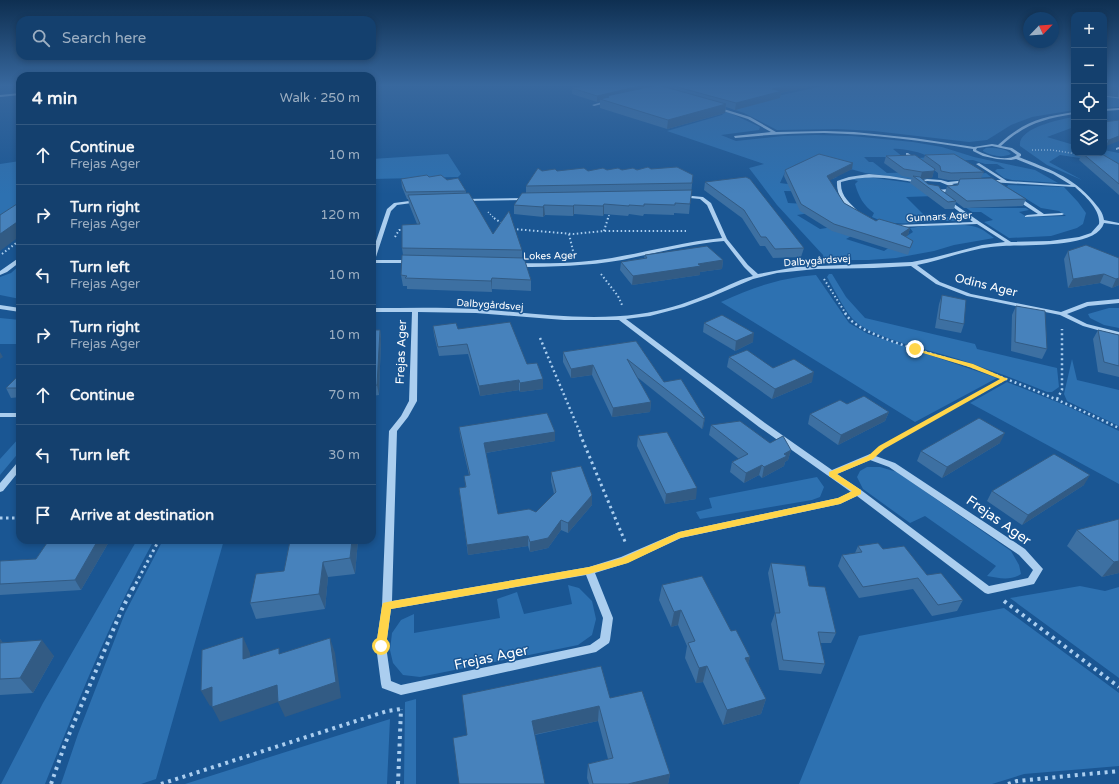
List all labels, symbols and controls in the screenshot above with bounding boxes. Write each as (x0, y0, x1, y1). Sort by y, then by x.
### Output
north arrow (1023, 12, 1059, 48)
map controls (1071, 12, 1107, 156)
button: + (1071, 12, 1107, 48)
search box (16, 16, 376, 60)
icon: search (30, 27, 52, 49)
text: Search here (62, 29, 146, 47)
button: − (1071, 48, 1107, 84)
button: locate (1071, 84, 1107, 120)
text: 4 min (32, 88, 77, 109)
text: Walk · 250 m (280, 90, 360, 106)
button: layers (1071, 120, 1107, 156)
text: Continue (70, 138, 134, 156)
icon: ahead (32, 144, 54, 166)
text: 10 m (328, 147, 360, 163)
text: Frejas Ager (70, 156, 140, 172)
text: Turn right (70, 198, 140, 216)
icon: right (32, 204, 54, 226)
text: 120 m (320, 207, 360, 223)
street label: Gunnars Ager (906, 209, 972, 225)
text: Frejas Ager (70, 216, 140, 232)
street label: Lokes Ager (523, 250, 577, 262)
street label: Dalbygårdsvej (783, 253, 851, 269)
text: Turn left (70, 258, 130, 276)
icon: left (32, 264, 54, 286)
text: 10 m (328, 267, 360, 283)
street label: Odins Ager (953, 270, 1019, 300)
text: Frejas Ager (70, 276, 140, 292)
street label: Dalbygårdsvej (456, 297, 524, 313)
text: Turn right (70, 318, 140, 336)
street label: Frejas Ager (393, 319, 409, 385)
icon: right (32, 324, 54, 346)
text: 10 m (328, 327, 360, 343)
text: Frejas Ager (70, 336, 140, 352)
route end (906, 340, 924, 358)
icon: ahead (32, 384, 54, 406)
text: Continue (70, 386, 134, 404)
text: 70 m (328, 387, 360, 403)
icon: left (32, 444, 54, 466)
text: Turn left (70, 446, 130, 464)
text: 30 m (328, 447, 360, 463)
street label: Frejas Ager (963, 492, 1035, 549)
icon: arrive (32, 504, 54, 526)
text: Arrive at destination (70, 506, 214, 524)
route start (372, 637, 390, 655)
street label: Frejas Ager (452, 641, 530, 674)

